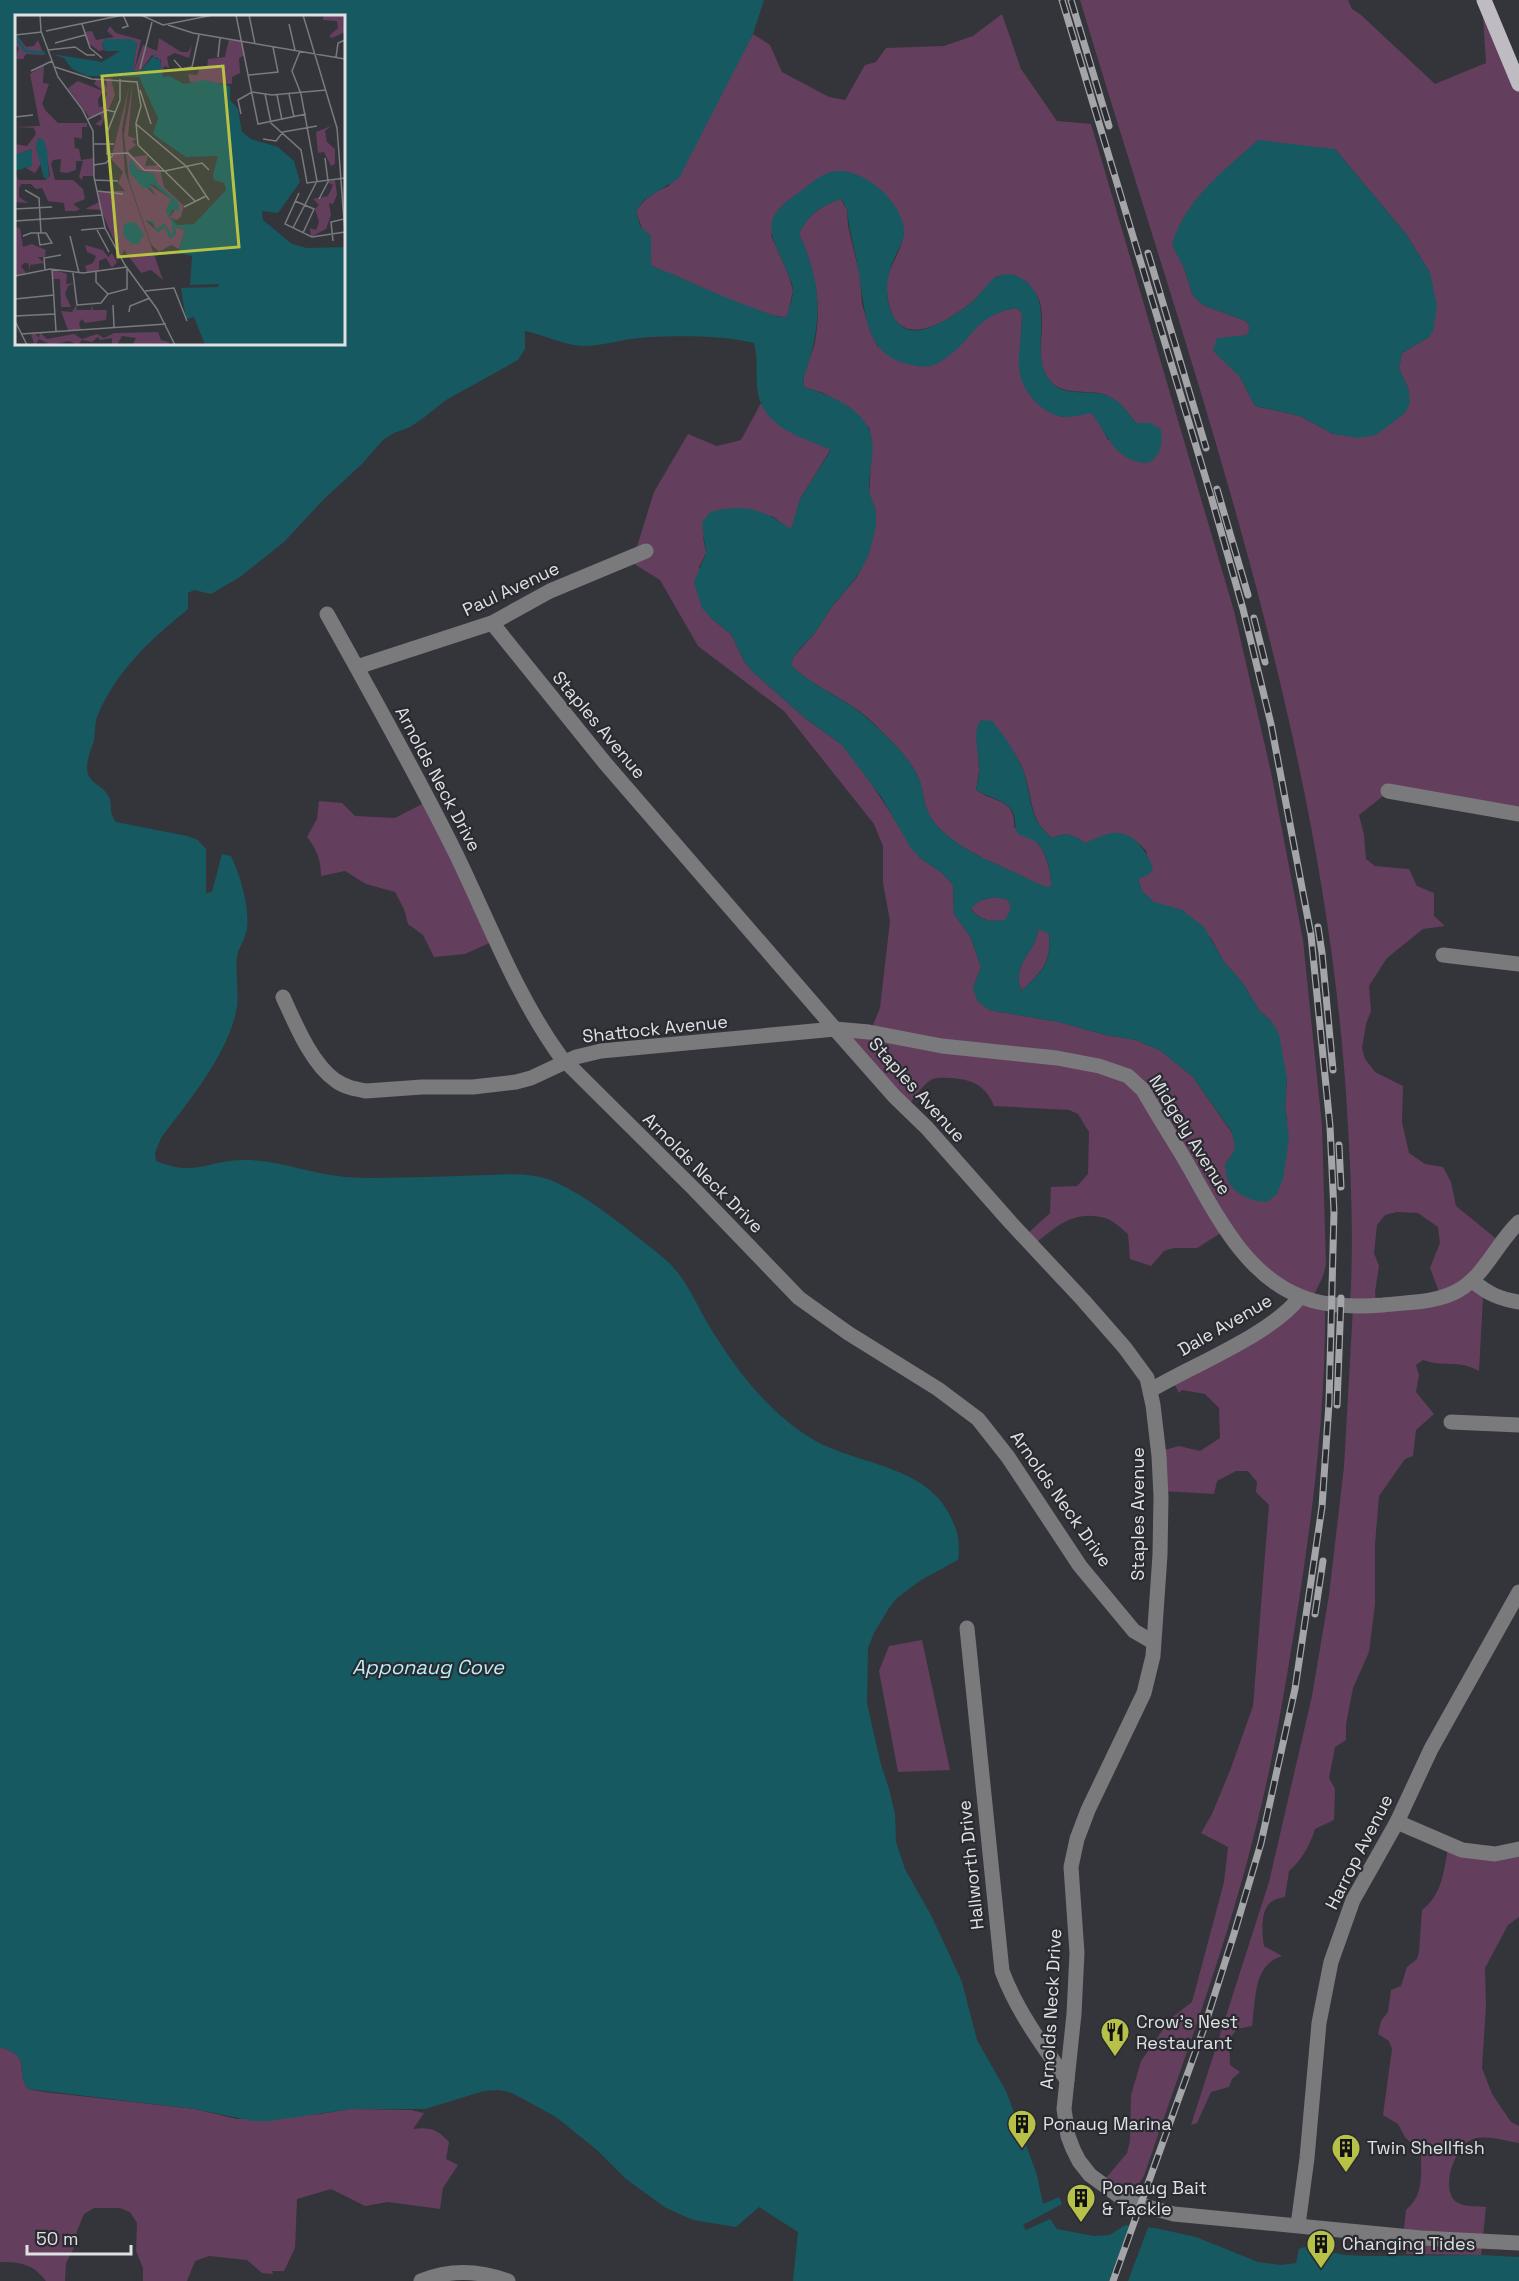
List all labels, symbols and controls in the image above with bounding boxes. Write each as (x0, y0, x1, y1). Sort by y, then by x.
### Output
inset map (15, 15, 345, 345)
street label: Paul Avenue (459, 556, 563, 621)
street label: Staples Avenue (548, 666, 651, 783)
street label: Arnolds Neck Drive (390, 702, 486, 855)
street label: Shattock Avenue (581, 1009, 729, 1048)
street label: Staples Avenue (864, 1032, 971, 1147)
street label: Midgely Avenue (1144, 1070, 1237, 1199)
street label: Arnolds Neck Drive (638, 1108, 768, 1238)
street label: Dale Avenue (1173, 1288, 1276, 1361)
street label: Arnolds Neck Drive (1006, 1426, 1117, 1571)
street label: Staples Avenue (1126, 1447, 1149, 1581)
water label: Apponaug Cove (352, 1654, 505, 1680)
street label: Harrop Avenue (1320, 1790, 1397, 1913)
street label: Hallworth Drive (952, 1799, 989, 1931)
street label: Arnolds Neck Drive (1035, 1928, 1066, 2090)
place label: Crow's Nest Restaurant (1136, 2010, 1238, 2054)
restaurant icon: Crow's Nest Restaurant (1099, 2016, 1131, 2058)
building icon: Ponaug Marina (1006, 2108, 1038, 2150)
place label: Ponaug Marina (1043, 2112, 1172, 2135)
building icon: Twin Shellfish (1330, 2132, 1362, 2174)
place label: Twin Shellfish (1367, 2136, 1485, 2159)
place label: Ponaug Bait & Tackle (1102, 2176, 1207, 2220)
building icon: Ponaug Bait & Tackle (1065, 2182, 1097, 2224)
scale bar (27, 2218, 130, 2256)
text: 50 m (36, 2227, 78, 2250)
building icon: Changing Tides (1305, 2228, 1337, 2270)
place label: Changing Tides (1342, 2232, 1475, 2255)

